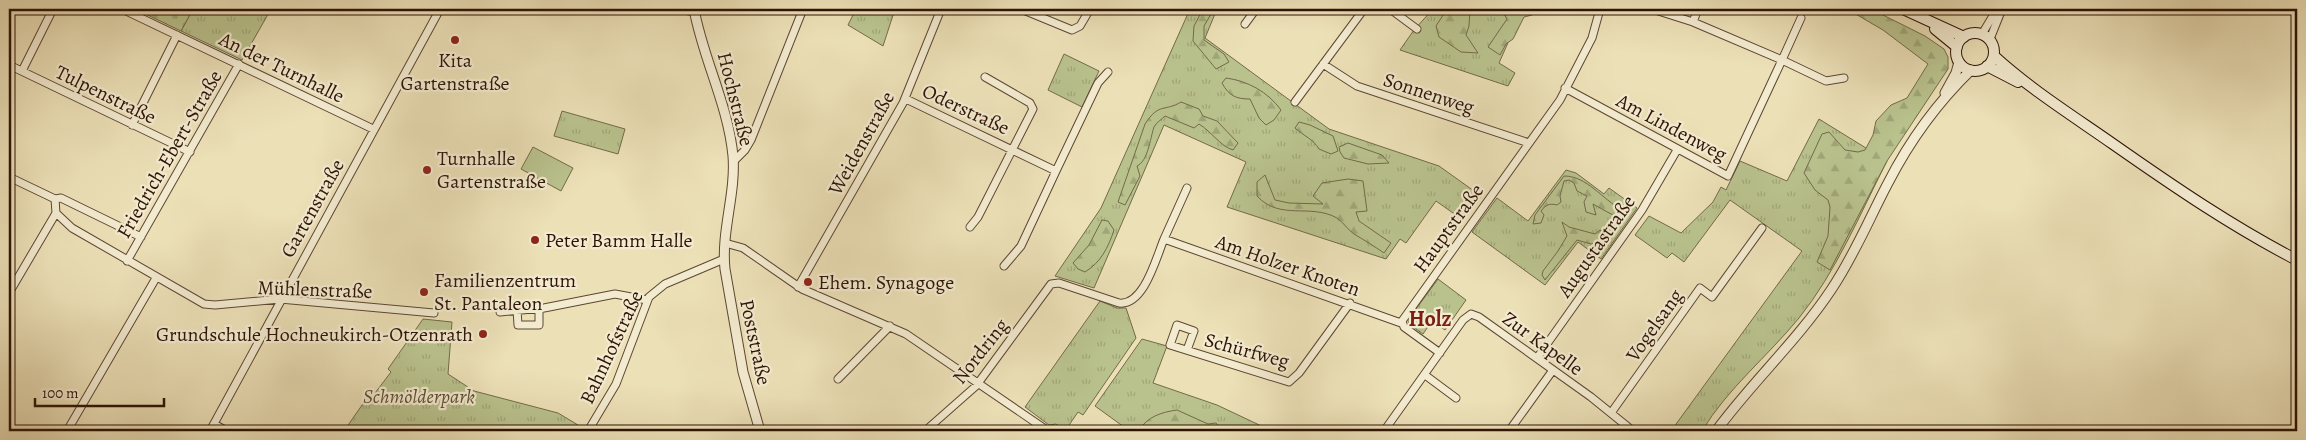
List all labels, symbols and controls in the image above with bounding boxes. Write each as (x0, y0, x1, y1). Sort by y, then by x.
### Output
street label: An der Turnhalle (214, 25, 349, 109)
marker: Kita Gartenstraße (449, 34, 461, 46)
place label: Kita Gartenstraße (401, 47, 509, 97)
street label: Hochstraße (711, 49, 760, 149)
street label: Tulpenstraße (51, 58, 161, 130)
street label: Friedrich-Ebert-Straße (110, 65, 229, 243)
street label: Sonnenweg (1380, 66, 1478, 121)
street label: Oderstraße (918, 77, 1014, 141)
street label: Weidenstraße (821, 87, 901, 201)
street label: Am Lindenweg (1611, 87, 1732, 168)
place label: Turnhalle Gartenstraße (437, 145, 546, 195)
street label: Gartenstraße (274, 154, 351, 262)
marker: Turnhalle Gartenstraße (421, 164, 433, 176)
street label: Hauptstraße (1407, 178, 1490, 278)
street label: Augustastraße (1551, 190, 1642, 304)
place label: Peter Bamm Halle (545, 227, 693, 254)
street label: Am Holzer Knoten (1211, 228, 1364, 303)
marker: Peter Bamm Halle (529, 234, 541, 246)
place label: Familienzentrum St. Pantaleon (434, 267, 577, 317)
place label: Ehem. Synagoge (818, 269, 954, 296)
street label: Mühlenstraße (257, 274, 373, 305)
marker: Ehem. Synagoge (802, 276, 814, 288)
street label: Vogelsang (1619, 284, 1689, 368)
marker: Familienzentrum St. Pantaleon (418, 286, 430, 298)
street label: Bahnhofstraße (573, 286, 650, 408)
street label: Poststraße (733, 297, 778, 387)
district label: Holz (1408, 304, 1452, 334)
street label: Zur Kapelle (1497, 305, 1588, 382)
street label: Nordring (946, 313, 1015, 390)
place label: Grundschule Hochneukirch-Otzenrath (156, 321, 473, 348)
street label: Schürfweg (1201, 326, 1292, 375)
marker: Grundschule Hochneukirch-Otzenrath (477, 328, 489, 340)
scale bar (35, 375, 164, 407)
text: 100 m (42, 383, 79, 403)
park label: Schmölderpark (363, 383, 475, 410)

